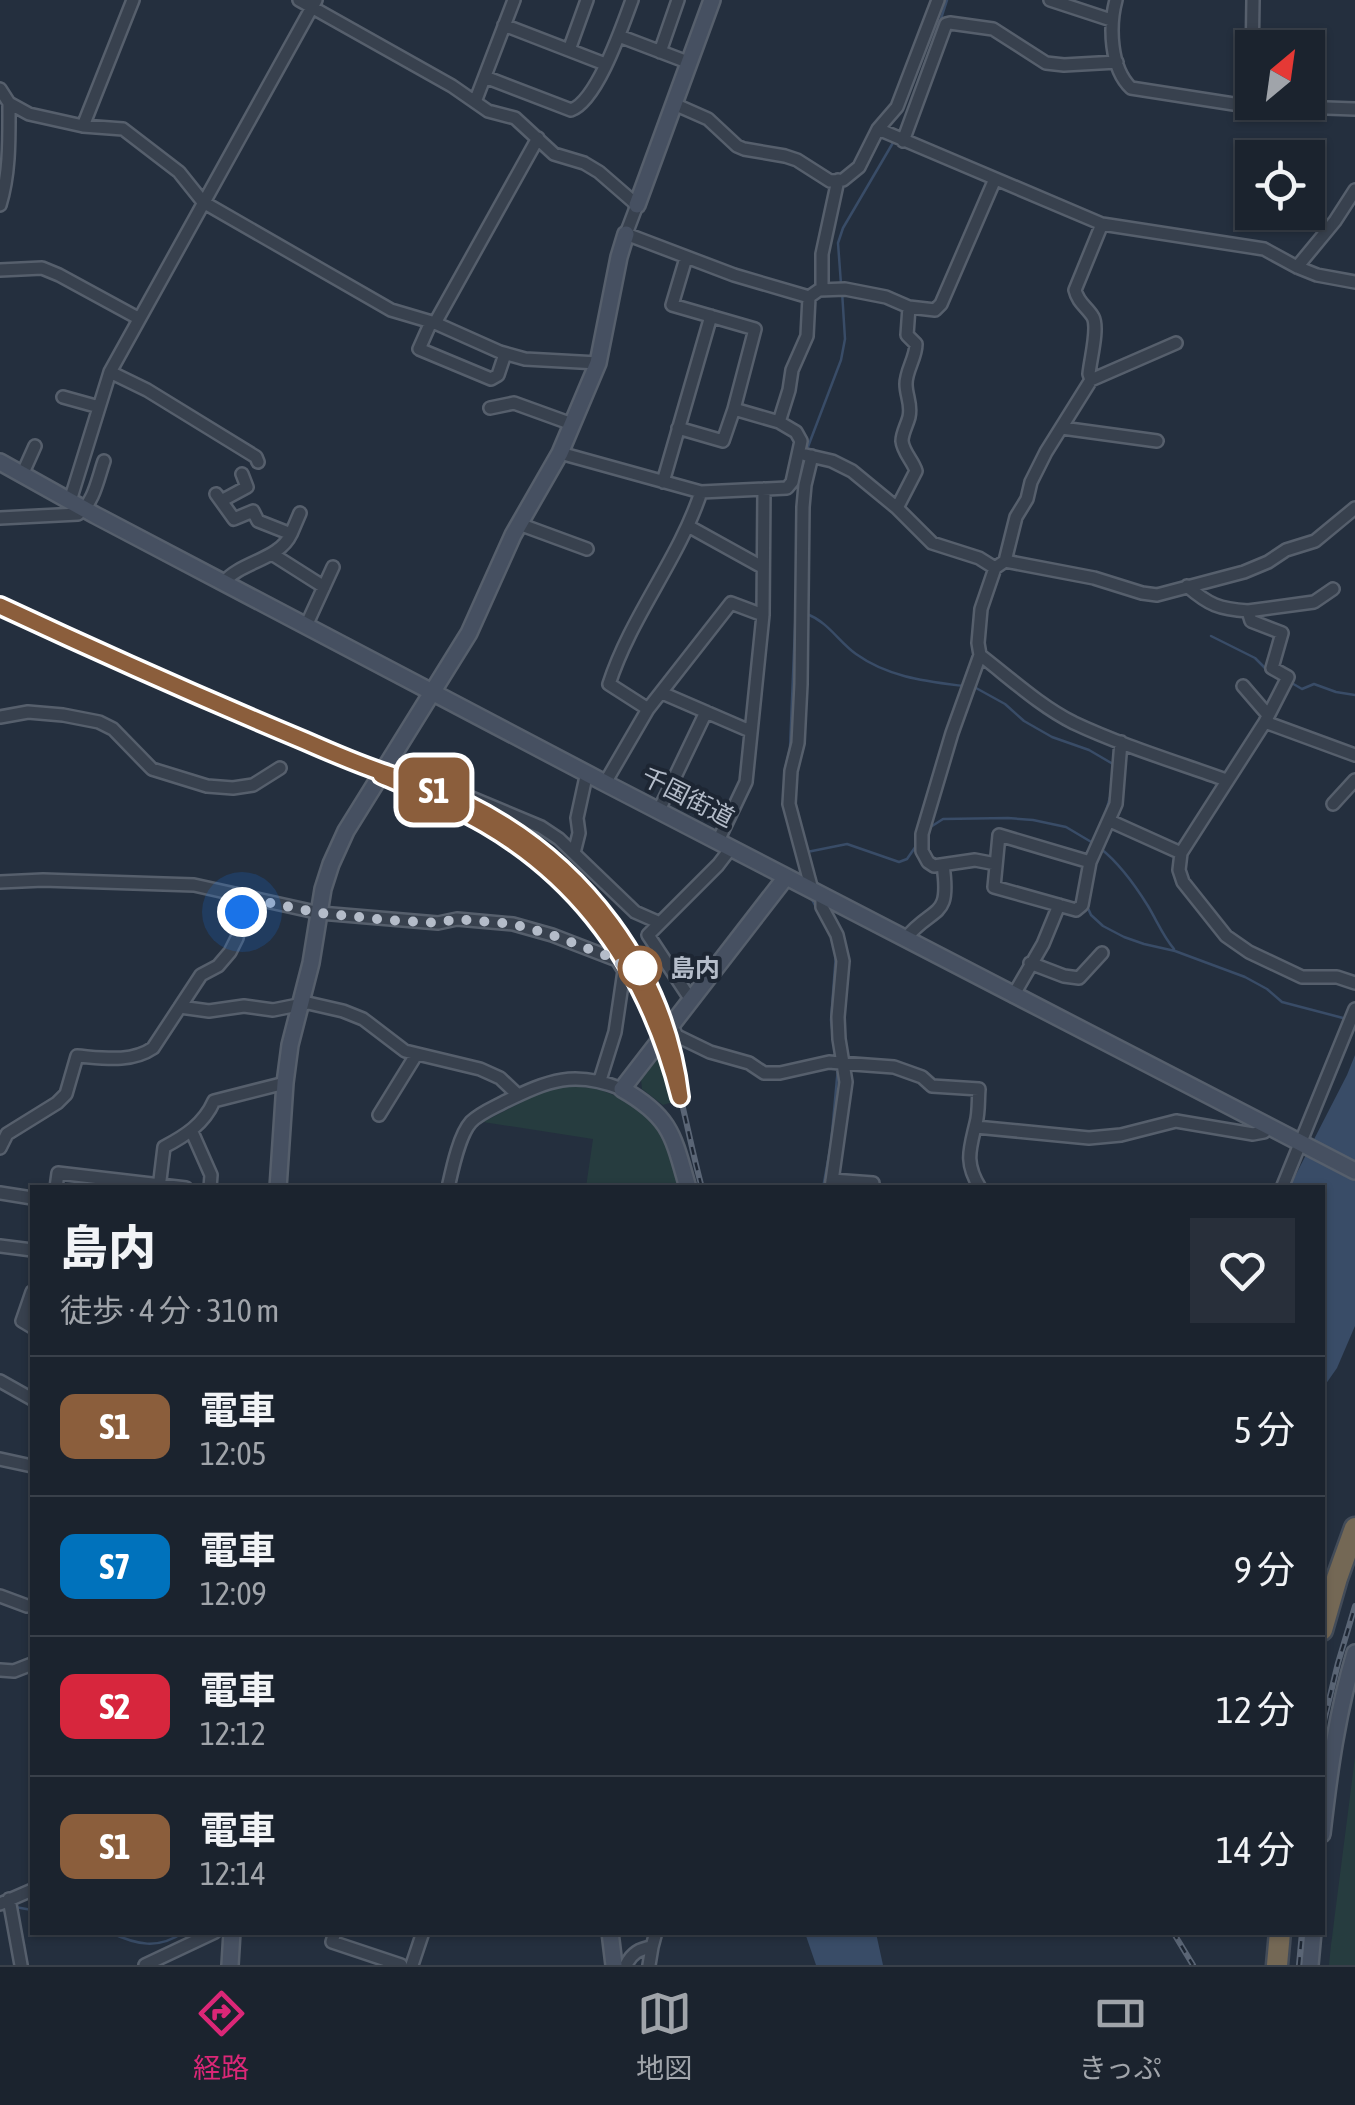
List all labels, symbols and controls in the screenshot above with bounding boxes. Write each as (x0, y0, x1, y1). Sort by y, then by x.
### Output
north arrow (1235, 30, 1325, 120)
map controls (1235, 30, 1325, 230)
button: locate (1235, 140, 1325, 230)
line badge: S1 (389, 758, 479, 822)
street label: 千国街道 (637, 762, 739, 832)
text: S1 (418, 770, 450, 810)
your location (217, 887, 267, 937)
marker: 島内 (619, 947, 661, 989)
place label: 島内 (670, 954, 720, 982)
button: heart (1190, 1218, 1295, 1323)
text: 島内 (60, 1220, 156, 1275)
text: 徒歩 · 4 分 · 310 m (60, 1292, 279, 1329)
text: 電車 (200, 1389, 276, 1432)
text: S1 (99, 1406, 131, 1446)
text: 5 分 (1234, 1408, 1295, 1451)
text: 12:05 (200, 1435, 267, 1472)
text: 電車 (200, 1529, 276, 1572)
text: S7 (99, 1546, 131, 1586)
text: 9 分 (1234, 1548, 1295, 1591)
text: 12:09 (200, 1575, 267, 1612)
text: 電車 (200, 1669, 276, 1712)
text: S2 (99, 1686, 131, 1726)
text: 12 分 (1216, 1688, 1295, 1731)
text: 12:12 (200, 1715, 266, 1752)
text: 電車 (200, 1809, 276, 1852)
text: S1 (99, 1826, 131, 1866)
text: 14 分 (1216, 1828, 1295, 1871)
text: 12:14 (200, 1855, 266, 1892)
tab: 経路 (193, 1986, 249, 2086)
tab: 地図 (636, 1986, 692, 2086)
tab: きっぷ (1079, 1986, 1162, 2086)

